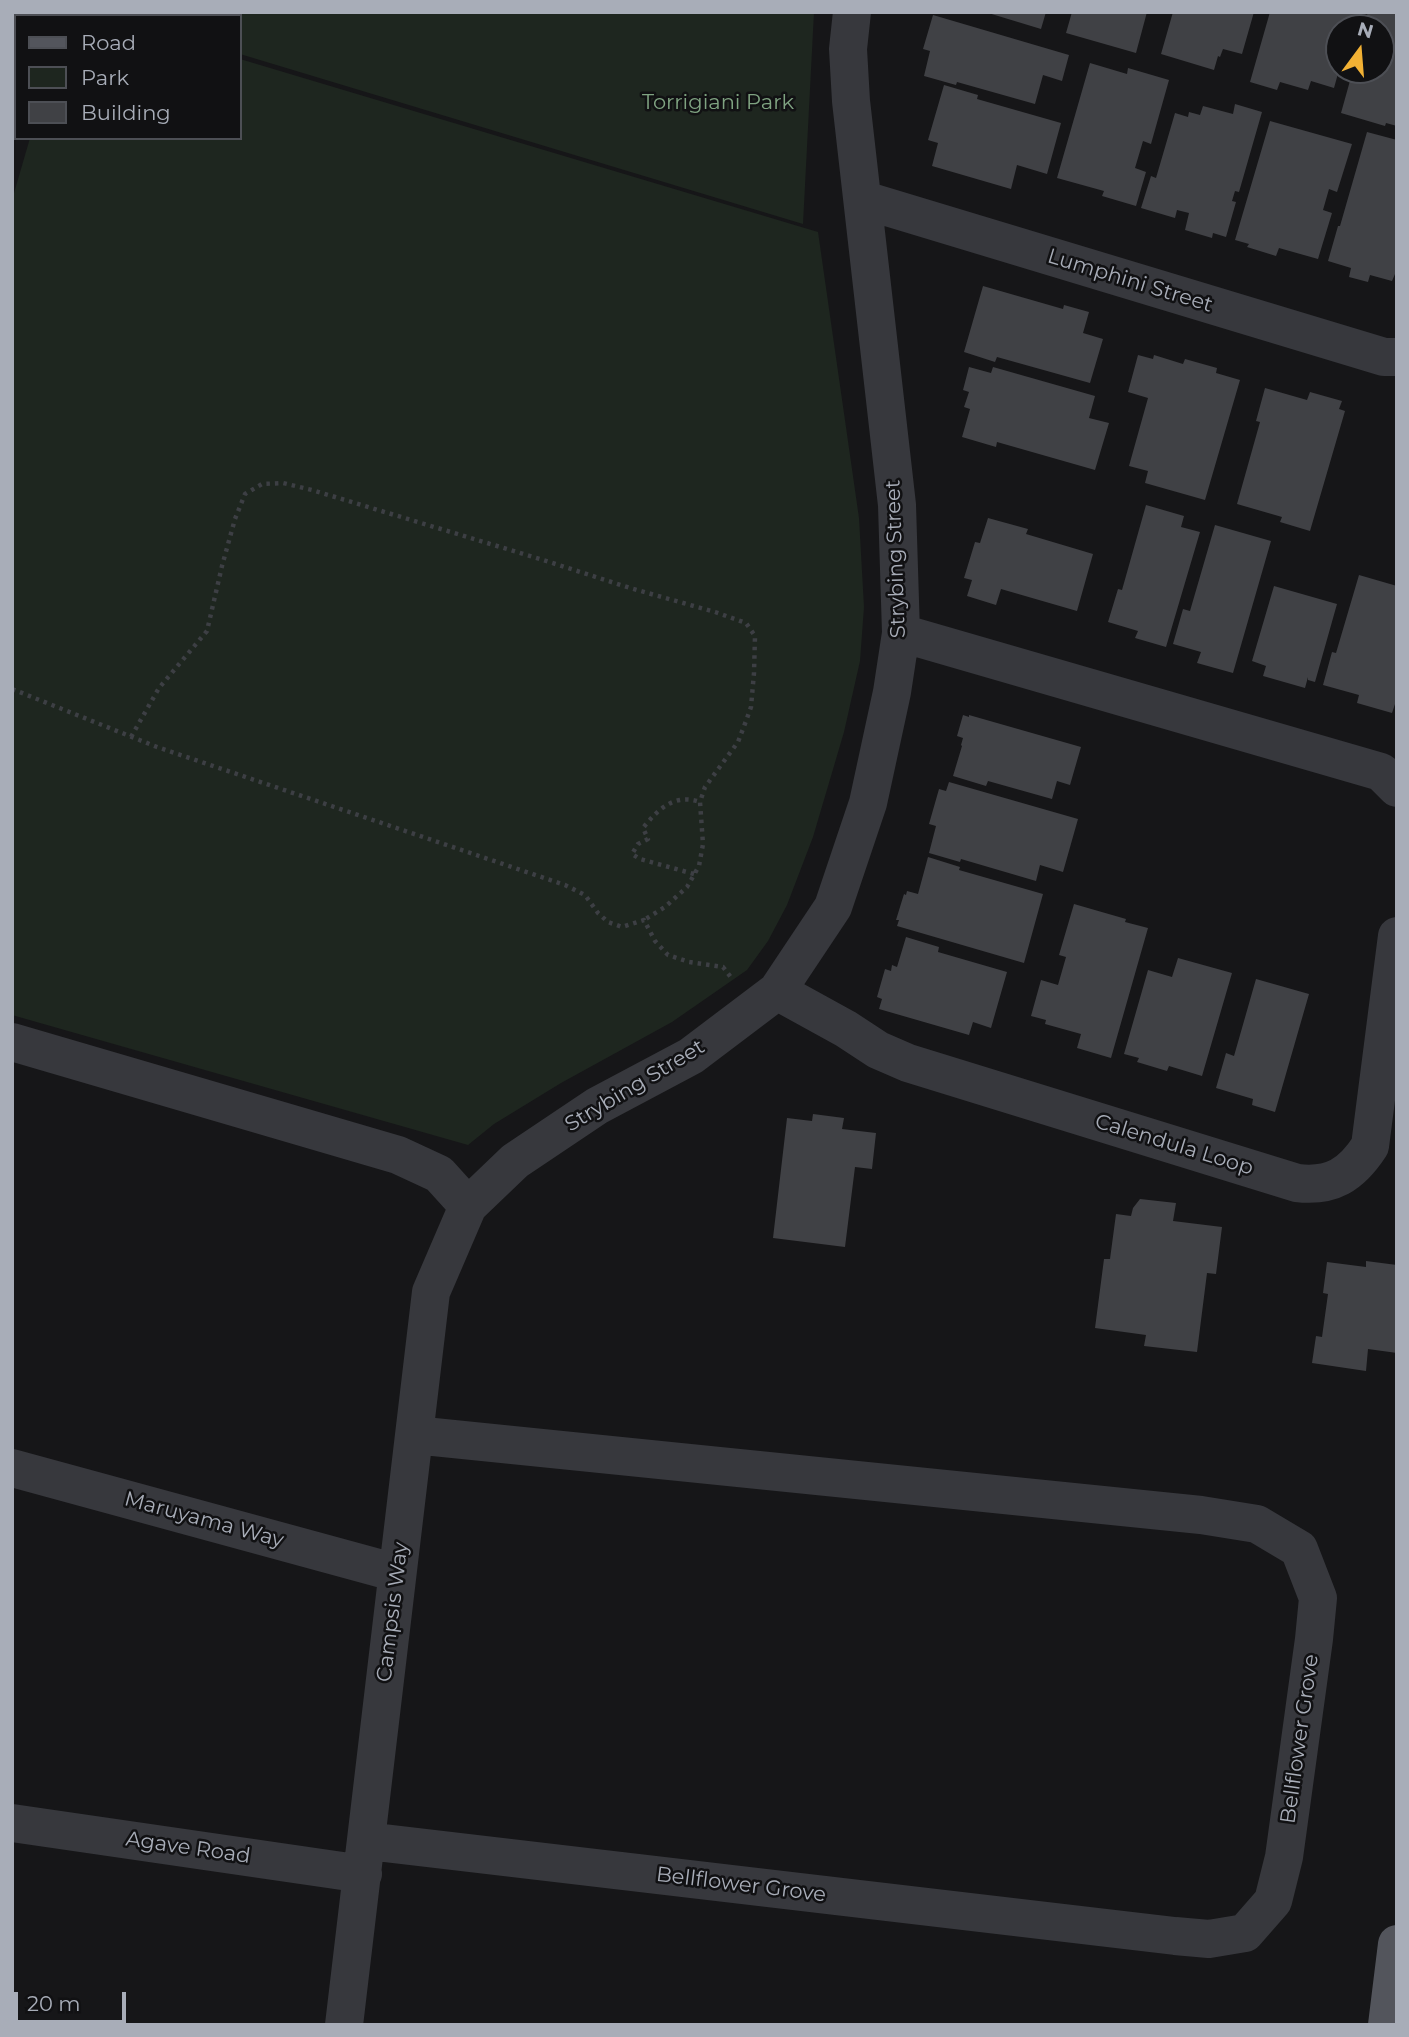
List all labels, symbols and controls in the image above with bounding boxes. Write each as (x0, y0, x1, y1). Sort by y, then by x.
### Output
legend (14, 14, 242, 140)
north arrow (1325, 14, 1395, 84)
text: N (1355, 17, 1376, 43)
text: Road (81, 30, 136, 55)
text: Park (81, 65, 129, 90)
park label: Torrigiani Park (642, 90, 794, 116)
text: Building (81, 100, 171, 125)
street label: Lumphini Street (1044, 244, 1216, 318)
street label: Strybing Street (881, 479, 911, 639)
street label: Strybing Street (561, 1034, 709, 1138)
street label: Calendula Loop (1092, 1109, 1256, 1181)
street label: Maruyama Way (122, 1487, 286, 1553)
street label: Campsis Way (372, 1541, 414, 1683)
street label: Bellflower Grove (1276, 1653, 1324, 1825)
street label: Agave Road (124, 1827, 252, 1869)
street label: Bellflower Grove (655, 1862, 827, 1908)
scale bar (18, 1978, 130, 2022)
text: 20 m (27, 1991, 81, 2016)

